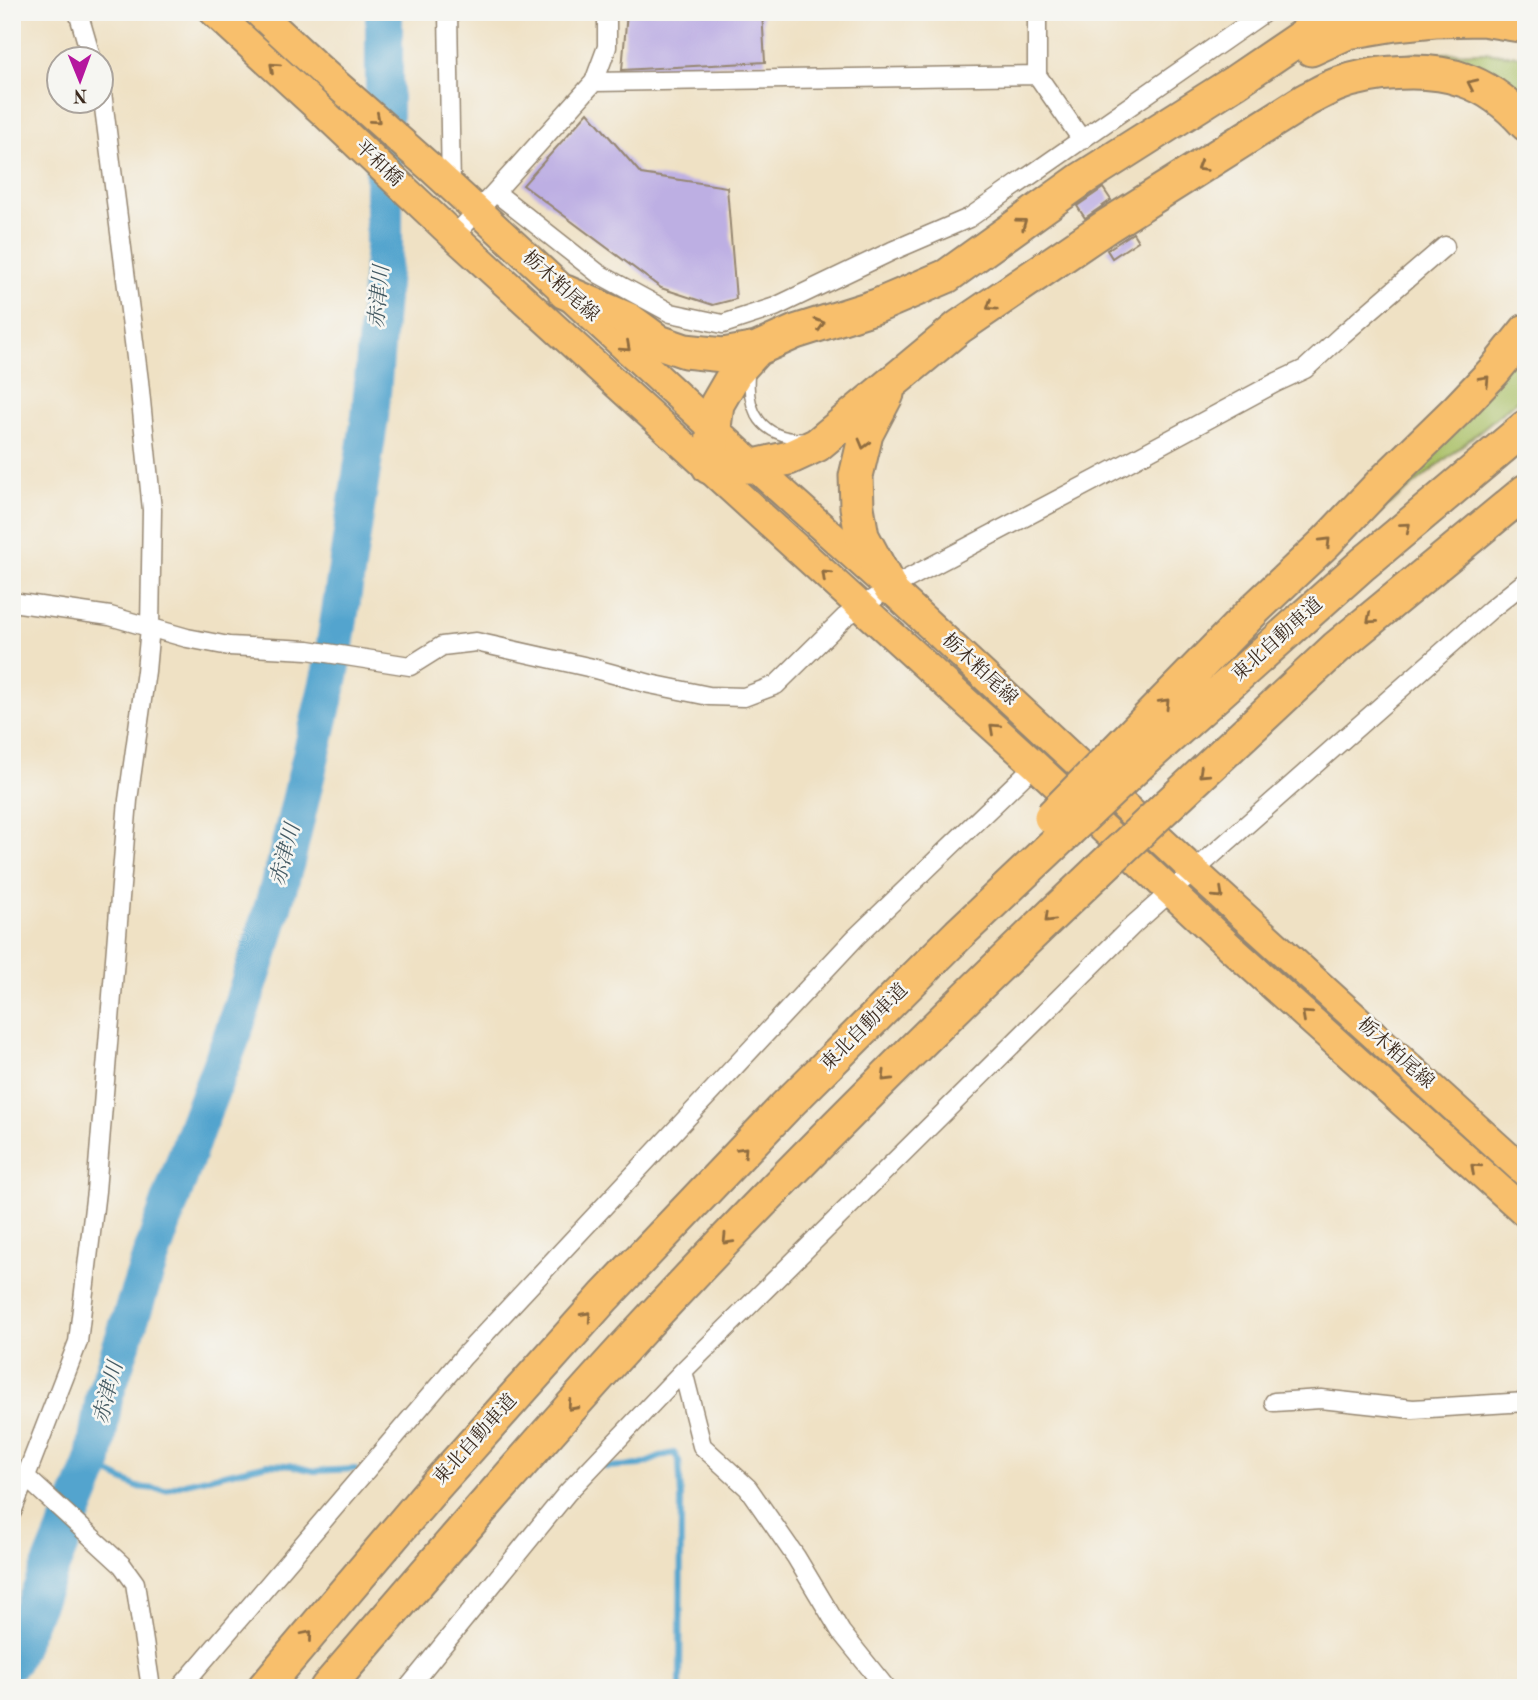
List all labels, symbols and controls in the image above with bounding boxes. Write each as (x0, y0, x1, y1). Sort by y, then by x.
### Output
north arrow (46, 46, 116, 116)
one-way arrow (269, 63, 282, 75)
one-way arrow (1466, 78, 1479, 92)
text: N (72, 85, 88, 104)
one-way arrow (368, 111, 381, 123)
street label: 平和橋 (351, 136, 406, 191)
one-way arrow (1196, 158, 1209, 171)
one-way arrow (1014, 219, 1027, 231)
street label: 栃木粕尾線 (518, 246, 604, 326)
water label: 赤津川 (365, 263, 393, 329)
one-way arrow (986, 298, 999, 310)
one-way arrow (814, 318, 826, 332)
one-way arrow (618, 339, 631, 351)
one-way arrow (1477, 375, 1489, 388)
one-way arrow (858, 438, 872, 450)
one-way arrow (1398, 523, 1411, 535)
one-way arrow (1317, 537, 1330, 550)
one-way arrow (821, 571, 834, 583)
street label: 東北自動車道 (1227, 593, 1327, 685)
one-way arrow (1366, 611, 1379, 623)
street label: 栃木粕尾線 (938, 628, 1022, 709)
one-way arrow (1156, 698, 1169, 711)
one-way arrow (989, 724, 1002, 737)
one-way arrow (1198, 764, 1211, 777)
water label: 赤津川 (266, 819, 305, 888)
one-way arrow (1211, 886, 1224, 898)
one-way arrow (1044, 909, 1057, 922)
street label: 東北自動車道 (816, 979, 912, 1075)
one-way arrow (1301, 1011, 1314, 1023)
street label: 栃木粕尾線 (1353, 1013, 1439, 1093)
one-way arrow (881, 1068, 894, 1081)
one-way arrow (735, 1147, 748, 1160)
one-way arrow (1470, 1163, 1483, 1176)
one-way arrow (723, 1232, 736, 1245)
one-way arrow (578, 1312, 591, 1325)
water label: 赤津川 (89, 1357, 128, 1426)
street label: 東北自動車道 (429, 1389, 521, 1489)
one-way arrow (568, 1398, 581, 1411)
one-way arrow (300, 1631, 312, 1644)

